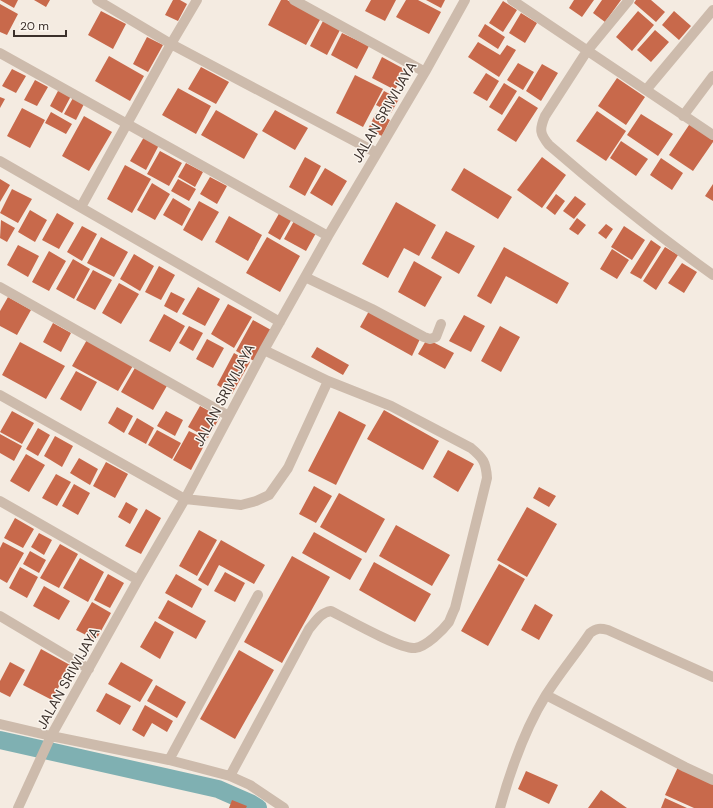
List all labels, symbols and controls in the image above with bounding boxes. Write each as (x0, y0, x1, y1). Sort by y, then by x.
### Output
scale bar (14, 12, 66, 38)
text: 20 m (20, 18, 49, 34)
street label: JALAN SRIWIJAYA (348, 58, 420, 166)
street label: JALAN SRIWIJAYA (189, 341, 259, 449)
street label: JALAN SRIWIJAYA (33, 624, 103, 732)

